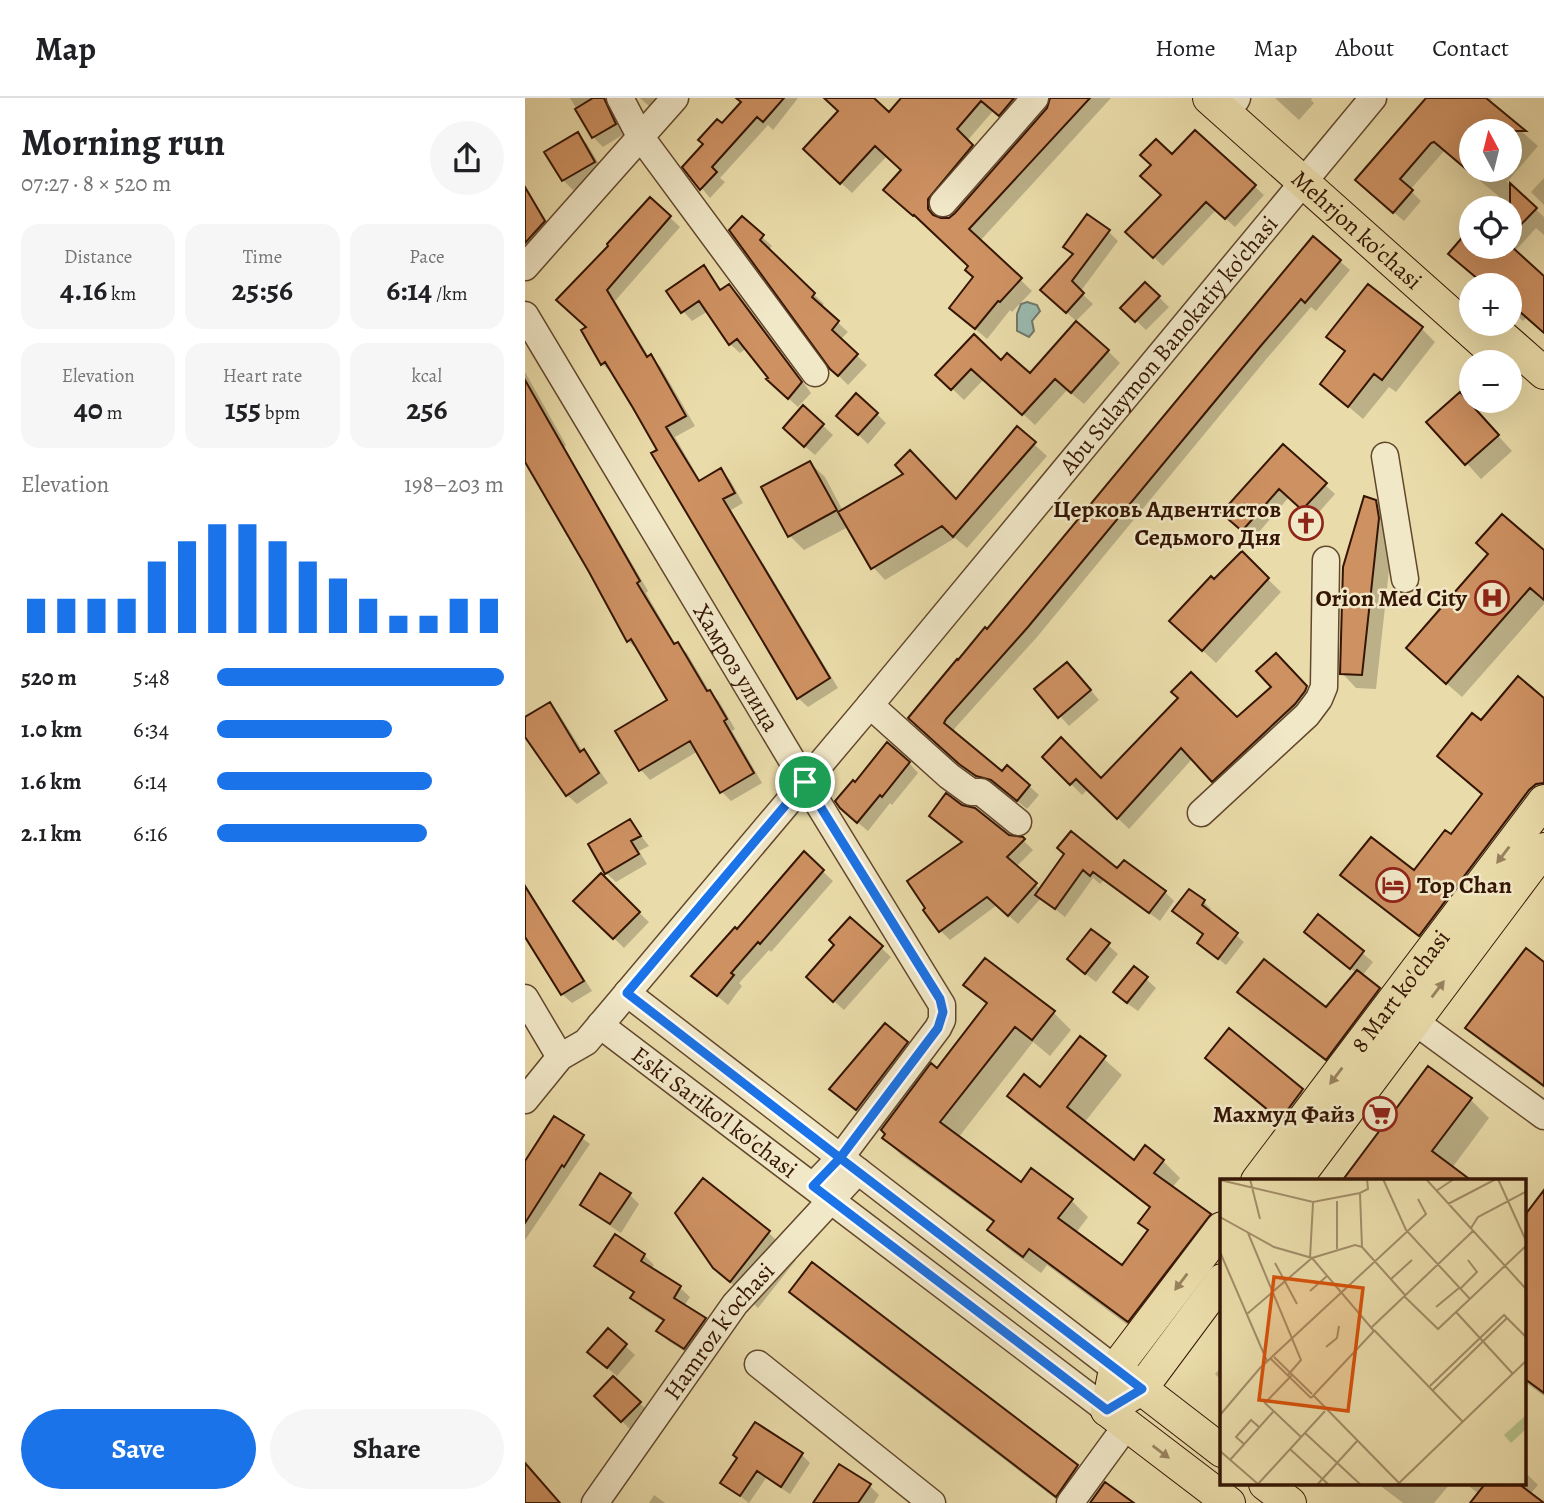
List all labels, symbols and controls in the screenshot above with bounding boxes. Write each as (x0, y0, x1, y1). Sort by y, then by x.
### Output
text: Map (35, 26, 96, 71)
text: Home (1155, 32, 1216, 64)
text: Map (1254, 32, 1298, 64)
text: About (1336, 32, 1394, 64)
text: Contact (1432, 32, 1509, 64)
text: Morning run (21, 116, 225, 168)
north arrow (1459, 119, 1523, 182)
map controls (1459, 119, 1522, 413)
button: share (430, 121, 504, 195)
street label: Mehrjon ko'chasi (1284, 163, 1429, 297)
text: 07:27 · 8 × 520 m (21, 168, 171, 199)
button: locate (1459, 196, 1522, 259)
street label: Abu Sulaymon Banokatiy ko'chasi (1051, 209, 1285, 482)
text: Distance (64, 244, 132, 270)
text: Time (243, 244, 282, 270)
text: Pace (409, 244, 444, 270)
text: 4.16 (60, 270, 107, 310)
text: 25:56 (232, 270, 293, 310)
text: 6:14 (386, 270, 432, 310)
button: + (1459, 273, 1522, 336)
text: km (107, 281, 136, 307)
text: /km (432, 281, 467, 307)
button: − (1459, 350, 1522, 413)
text: Elevation (62, 363, 135, 389)
text: Heart rate (223, 363, 302, 389)
text: kcal (412, 363, 442, 389)
text: 40 (74, 389, 103, 429)
text: 155 (225, 389, 261, 429)
text: 256 (406, 389, 447, 429)
text: m (103, 400, 123, 426)
text: bpm (261, 400, 300, 426)
text: Elevation (21, 469, 109, 500)
text: 198–203 m (404, 469, 504, 500)
place label: Церковь Адвентистов Седьмого Дня (1053, 493, 1281, 553)
church icon: Церковь Адвентистов Седьмого Дня (1287, 504, 1325, 542)
hospital icon: Orion Med City (1473, 579, 1511, 617)
place label: Orion Med City (1316, 582, 1468, 614)
street label: Хамроз улица (686, 598, 787, 737)
text: 520 m (21, 662, 77, 693)
text: 5:48 (133, 662, 170, 693)
text: 1.0 km (21, 714, 82, 745)
text: 6:34 (133, 714, 169, 745)
pin (775, 752, 835, 812)
icon: arrive (786, 763, 824, 801)
text: 1.6 km (21, 766, 81, 797)
text: 6:14 (133, 766, 167, 797)
text: 2.1 km (21, 818, 82, 849)
text: 6:16 (133, 818, 168, 849)
one-way arrow (1496, 846, 1510, 864)
hotel icon: Top Chan (1374, 866, 1412, 904)
place label: Top Chan (1417, 869, 1512, 901)
street label: 8 Mart ko'chasi (1344, 923, 1457, 1059)
one-way arrow (1431, 980, 1446, 998)
street label: Eski Sariko'l ko'chasi (625, 1039, 804, 1185)
one-way arrow (1330, 1067, 1344, 1085)
supermarket icon: Махмуд Файз (1361, 1095, 1399, 1133)
place label: Махмуд Файз (1213, 1098, 1355, 1130)
inset map (1220, 1179, 1527, 1486)
street label: Hamroz k'ochasi (656, 1255, 782, 1406)
one-way arrow (1174, 1273, 1188, 1291)
button: Save (21, 1409, 256, 1489)
button: Share (270, 1409, 504, 1489)
one-way arrow (1152, 1444, 1170, 1458)

